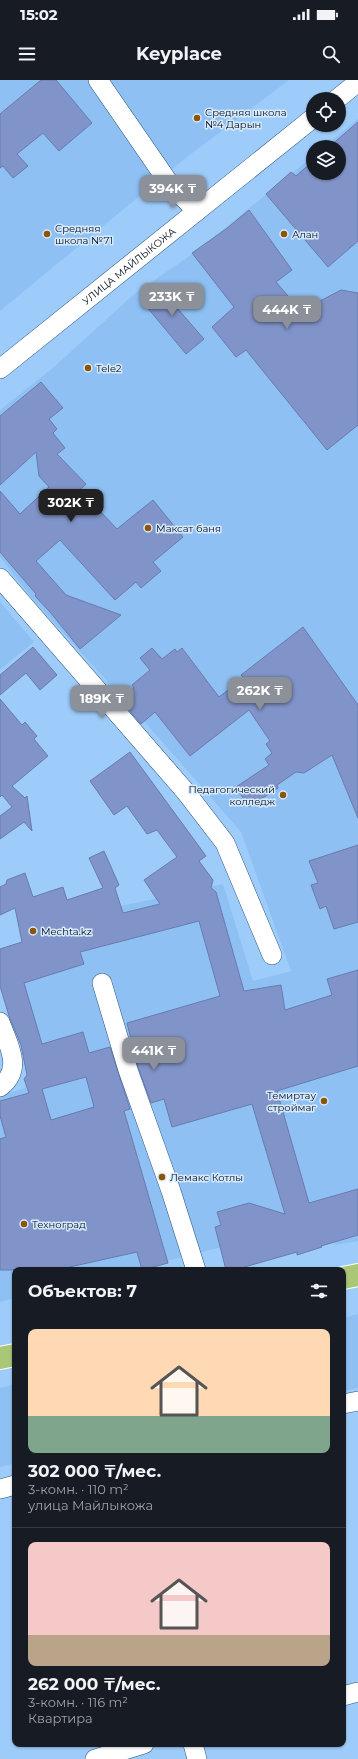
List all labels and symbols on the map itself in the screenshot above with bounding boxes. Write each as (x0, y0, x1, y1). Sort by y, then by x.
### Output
place label: Средняя школа №4 Дарын (205, 106, 287, 131)
marker: Средняя школа №4 Дарын (192, 113, 202, 123)
pin: 394K ₸ (140, 175, 206, 209)
place label: Средняя школа №71 (55, 222, 113, 247)
street label: УЛИЦА МАЙЛЫКОЖА (79, 224, 179, 307)
place label: Алан (292, 228, 318, 241)
marker: Средняя школа №71 (42, 229, 52, 239)
marker: Алан (279, 229, 289, 239)
pin: 233K ₸ (139, 283, 205, 317)
pin: 444K ₸ (254, 296, 320, 330)
place label: Tele2 (96, 362, 122, 375)
marker: Tele2 (83, 363, 93, 373)
pin: 302K ₸ (38, 489, 104, 523)
place label: Максат баня (156, 522, 221, 535)
marker: Максат баня (143, 523, 153, 533)
pin: 262K ₸ (227, 677, 293, 711)
pin: 189K ₸ (69, 685, 135, 719)
place label: Педагогический колледж (188, 783, 276, 808)
marker: Педагогический колледж (278, 790, 288, 800)
place label: Mechta.kz (41, 925, 92, 938)
marker: Mechta.kz (28, 926, 38, 936)
pin: 441K ₸ (121, 1037, 187, 1071)
place label: Темиртау строймаг (267, 1089, 316, 1114)
marker: Темиртау строймаг (319, 1096, 329, 1106)
place label: Лемакс Котлы (170, 1171, 243, 1184)
marker: Лемакс Котлы (157, 1172, 167, 1182)
place label: Техноград (32, 1218, 86, 1231)
marker: Техноград (19, 1219, 29, 1229)

